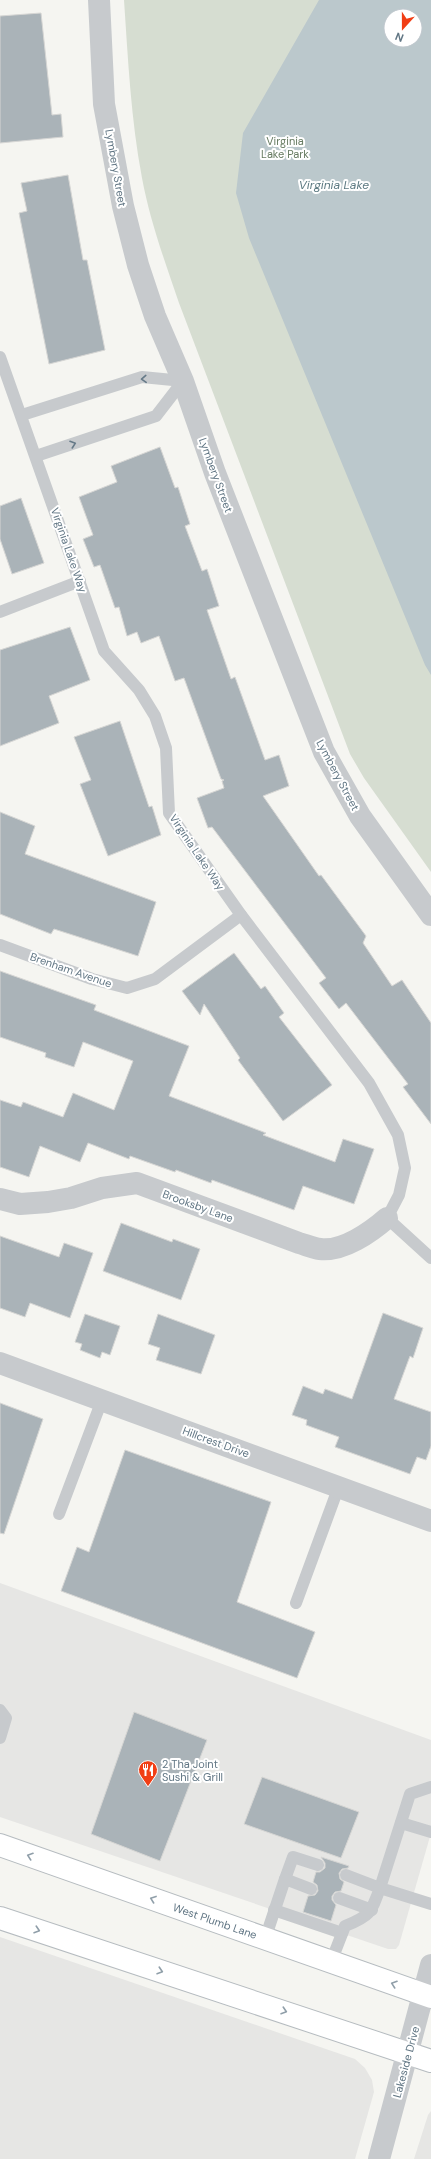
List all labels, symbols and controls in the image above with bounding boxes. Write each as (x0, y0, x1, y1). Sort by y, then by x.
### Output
north arrow (383, 8, 423, 48)
text: N (393, 29, 406, 45)
street label: Lymbery Street (102, 128, 130, 208)
park label: Virginia Lake Park (261, 134, 309, 161)
water label: Virginia Lake (299, 177, 369, 193)
one-way arrow (141, 374, 147, 383)
street label: Lymbery Street (196, 436, 236, 514)
one-way arrow (70, 440, 77, 448)
street label: Virginia Lake Way (48, 506, 90, 594)
street label: Lymbery Street (313, 737, 363, 813)
street label: Virginia Lake Way (166, 811, 228, 893)
street label: Brenham Avenue (28, 949, 114, 991)
street label: Brooksby Lane (161, 1187, 235, 1225)
street label: Hillcrest Drive (181, 1423, 251, 1461)
place label: 2 Tha Joint Sushi & Grill (162, 1757, 223, 1784)
restaurant icon: 2 Tha Joint Sushi & Grill (137, 1759, 159, 1787)
one-way arrow (27, 1852, 34, 1861)
one-way arrow (149, 1896, 156, 1904)
street label: West Plumb Lane (171, 1900, 259, 1942)
one-way arrow (33, 1925, 40, 1934)
one-way arrow (157, 1966, 164, 1974)
one-way arrow (391, 1981, 398, 1989)
one-way arrow (280, 2007, 287, 2015)
street label: Lakeside Drive (390, 2025, 422, 2099)

